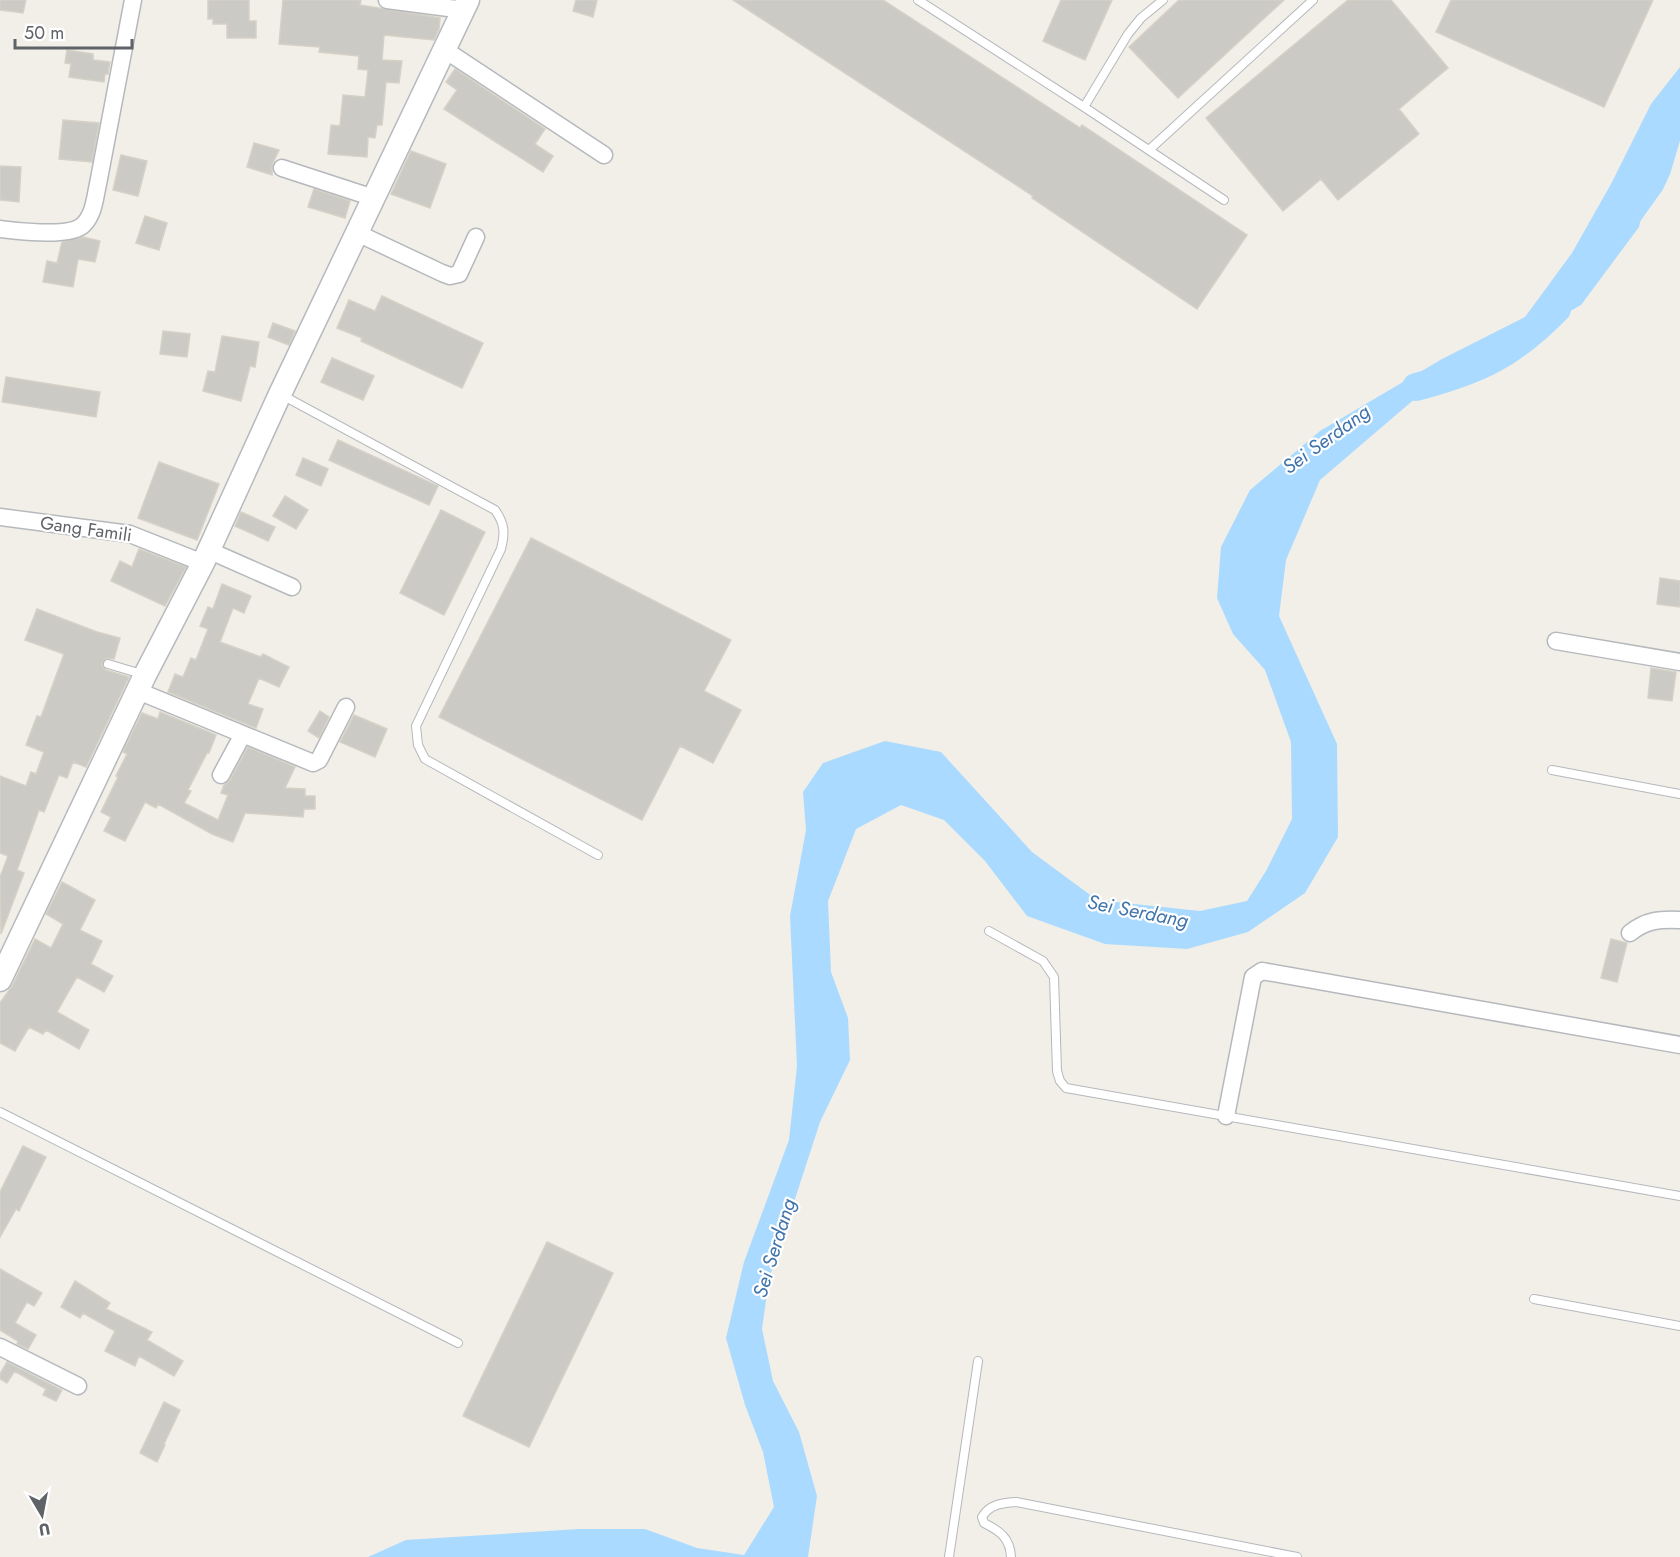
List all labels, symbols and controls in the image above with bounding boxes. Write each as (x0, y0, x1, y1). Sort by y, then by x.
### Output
scale bar (15, 12, 132, 50)
text: 50 m (24, 20, 64, 46)
water label: Sei Serdang (1276, 398, 1376, 481)
street label: Gang Famili (38, 510, 134, 548)
water label: Sei Serdang (1085, 887, 1191, 935)
water label: Sei Serdang (746, 1195, 803, 1301)
north arrow (12, 1485, 72, 1545)
text: U (37, 1517, 52, 1542)

